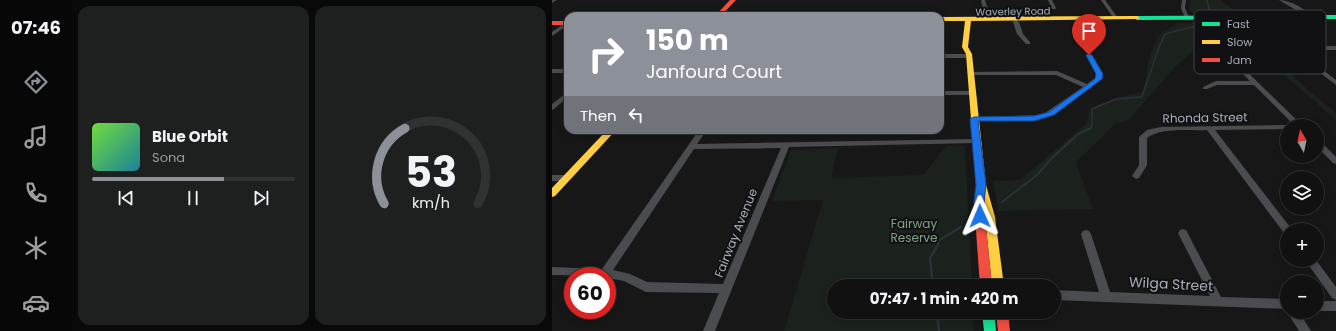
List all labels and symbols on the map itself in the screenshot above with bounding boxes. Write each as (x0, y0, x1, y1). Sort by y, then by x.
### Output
street label: Waverley Road (975, 3, 1051, 20)
legend (1194, 10, 1326, 74)
pin (1072, 14, 1106, 55)
text: Fast (1227, 16, 1250, 32)
text: Slow (1227, 34, 1252, 50)
text: Jam (1227, 52, 1252, 68)
street label: Rhonda Street (1162, 108, 1248, 127)
north arrow (1280, 119, 1324, 163)
street label: Fairway Avenue (710, 186, 761, 280)
position arrow (959, 195, 1001, 237)
park label: Fairway Reserve (890, 215, 938, 246)
speed limit sign: 60 (564, 267, 616, 319)
street label: Wilga Street (1128, 272, 1214, 296)

